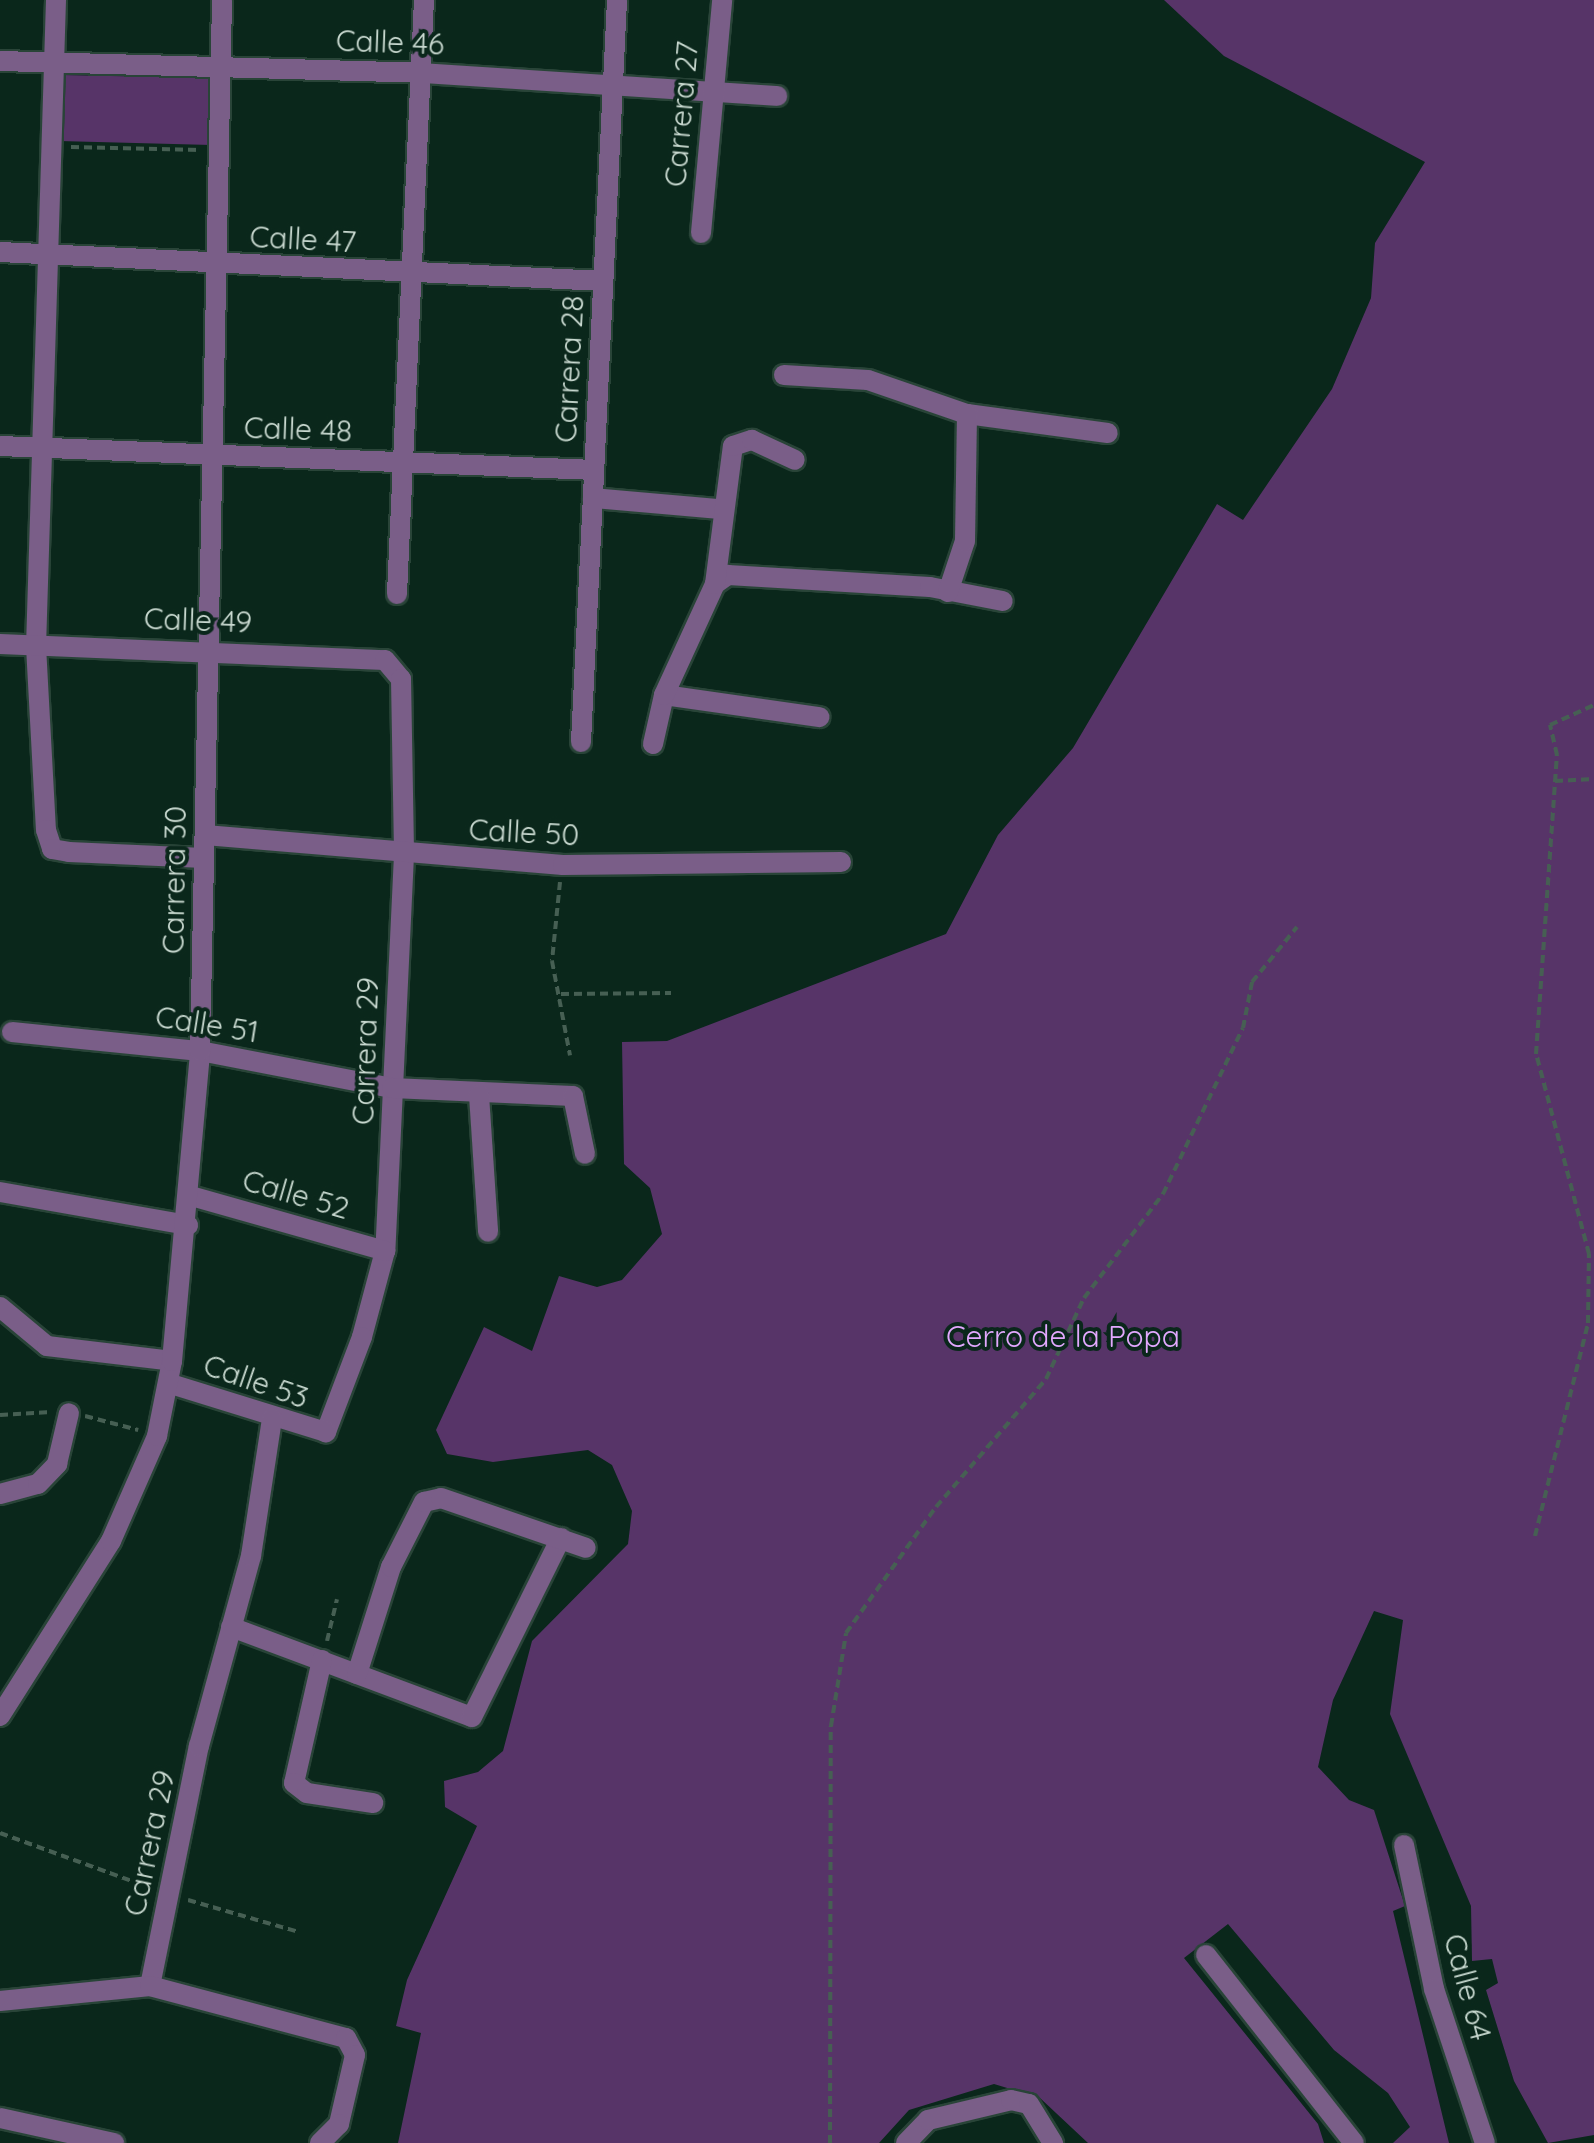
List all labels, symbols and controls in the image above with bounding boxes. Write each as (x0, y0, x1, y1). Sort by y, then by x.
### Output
street label: Calle 46 (335, 22, 445, 62)
street label: Carrera 27 (657, 40, 705, 188)
street label: Calle 47 (249, 218, 357, 260)
street label: Carrera 28 (547, 294, 591, 444)
street label: Calle 48 (243, 409, 353, 449)
street label: Calle 49 (143, 600, 253, 640)
street label: Carrera 30 (155, 806, 193, 954)
street label: Calle 50 (468, 811, 580, 853)
street label: Carrera 29 (344, 976, 386, 1126)
street label: Calle 51 (153, 998, 261, 1050)
street label: Calle 52 (238, 1162, 354, 1226)
park label: Cerro de la Popa (946, 1318, 1180, 1354)
street label: Calle 53 (199, 1346, 313, 1416)
street label: Carrera 29 (116, 1767, 182, 1919)
street label: Calle 64 (1437, 1930, 1499, 2044)

